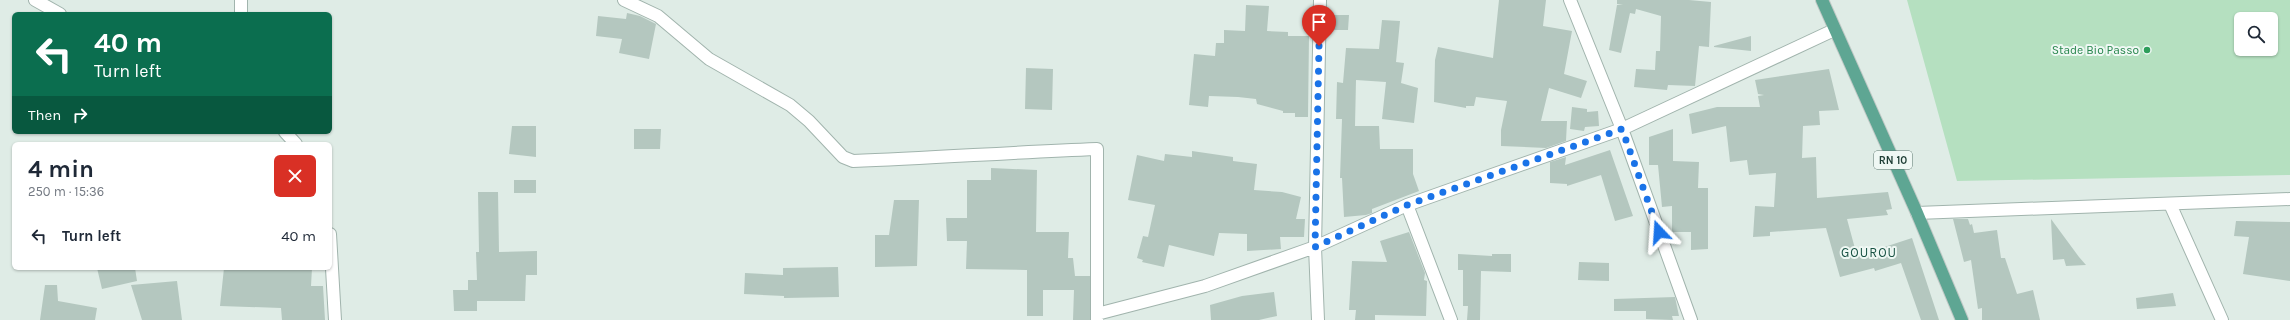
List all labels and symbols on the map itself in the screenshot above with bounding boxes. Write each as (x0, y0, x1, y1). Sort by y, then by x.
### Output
pin (1302, 5, 1336, 46)
place label: Stade Bio Passo (2052, 43, 2139, 57)
marker: Stade Bio Passo (2142, 45, 2152, 55)
road number: RN 10 (1874, 151, 1912, 169)
position arrow (1638, 211, 1680, 253)
district label: GOUROU (1841, 245, 1897, 260)

